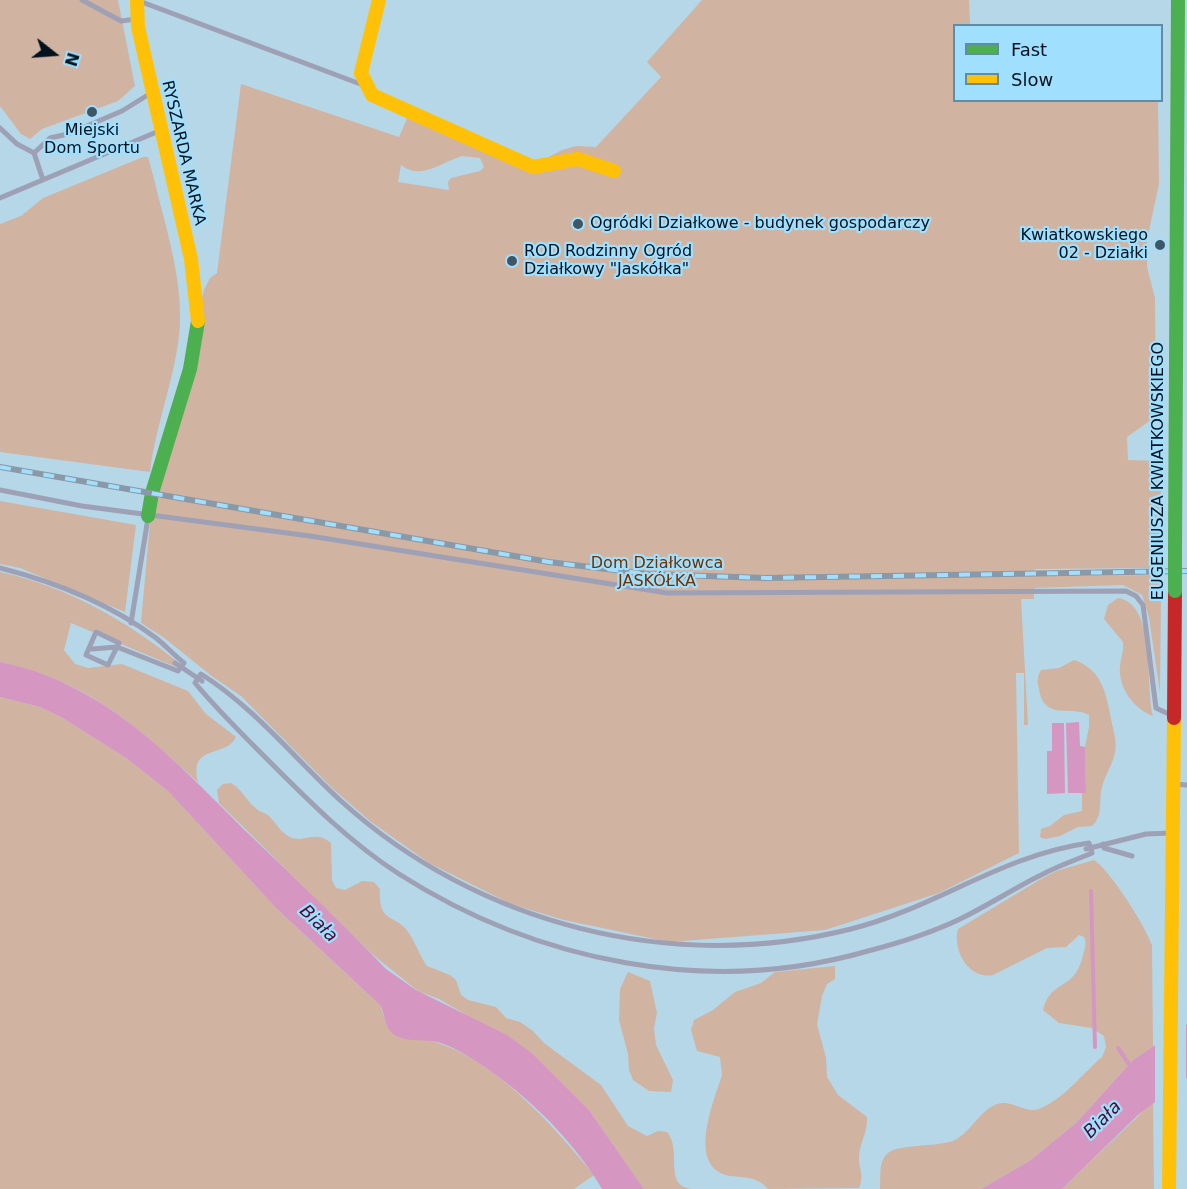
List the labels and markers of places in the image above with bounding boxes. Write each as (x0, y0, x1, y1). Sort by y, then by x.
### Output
marker: Miejski Dom Sportu (85, 105, 99, 119)
place label: Miejski Dom Sportu (44, 121, 140, 159)
place label: Ogródki Działkowe - budynek gospodarczy (590, 214, 930, 234)
marker: Ogródki Działkowe - budynek gospodarczy (571, 217, 585, 231)
place label: Kwiatkowskiego 02 - Działki (1020, 226, 1148, 264)
marker: Kwiatkowskiego 02 - Działki (1153, 238, 1167, 252)
place label: ROD Rodzinny Ogród Działkowy "Jaskółka" (524, 242, 692, 280)
marker: ROD Rodzinny Ogród Działkowy "Jaskółka" (505, 254, 519, 268)

